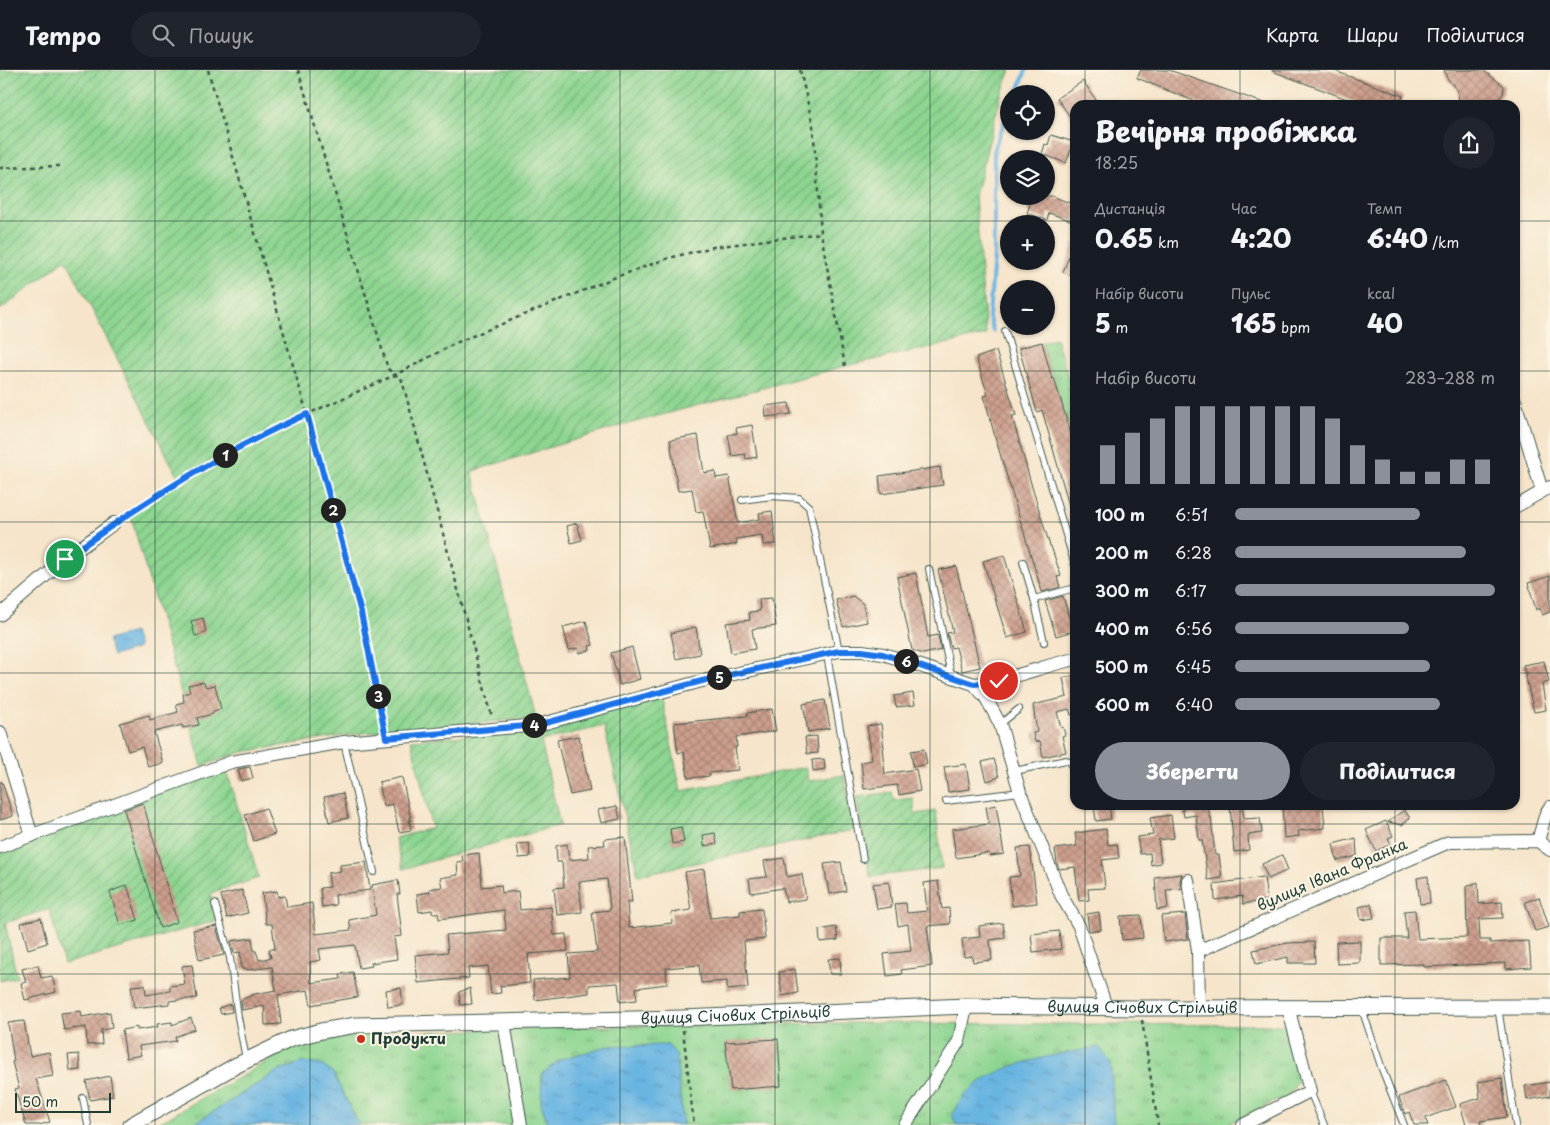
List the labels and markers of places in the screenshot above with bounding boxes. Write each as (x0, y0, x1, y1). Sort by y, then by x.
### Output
pin: 1 (212, 442, 238, 468)
pin: 2 (320, 498, 346, 522)
pin (44, 538, 86, 580)
pin: 6 (894, 648, 918, 674)
pin (978, 660, 1020, 702)
pin: 5 (706, 664, 732, 690)
pin: 3 (366, 684, 390, 708)
pin: 4 (522, 712, 546, 738)
place label: Продукти (371, 1026, 446, 1049)
marker: Продукти (355, 1033, 367, 1045)

